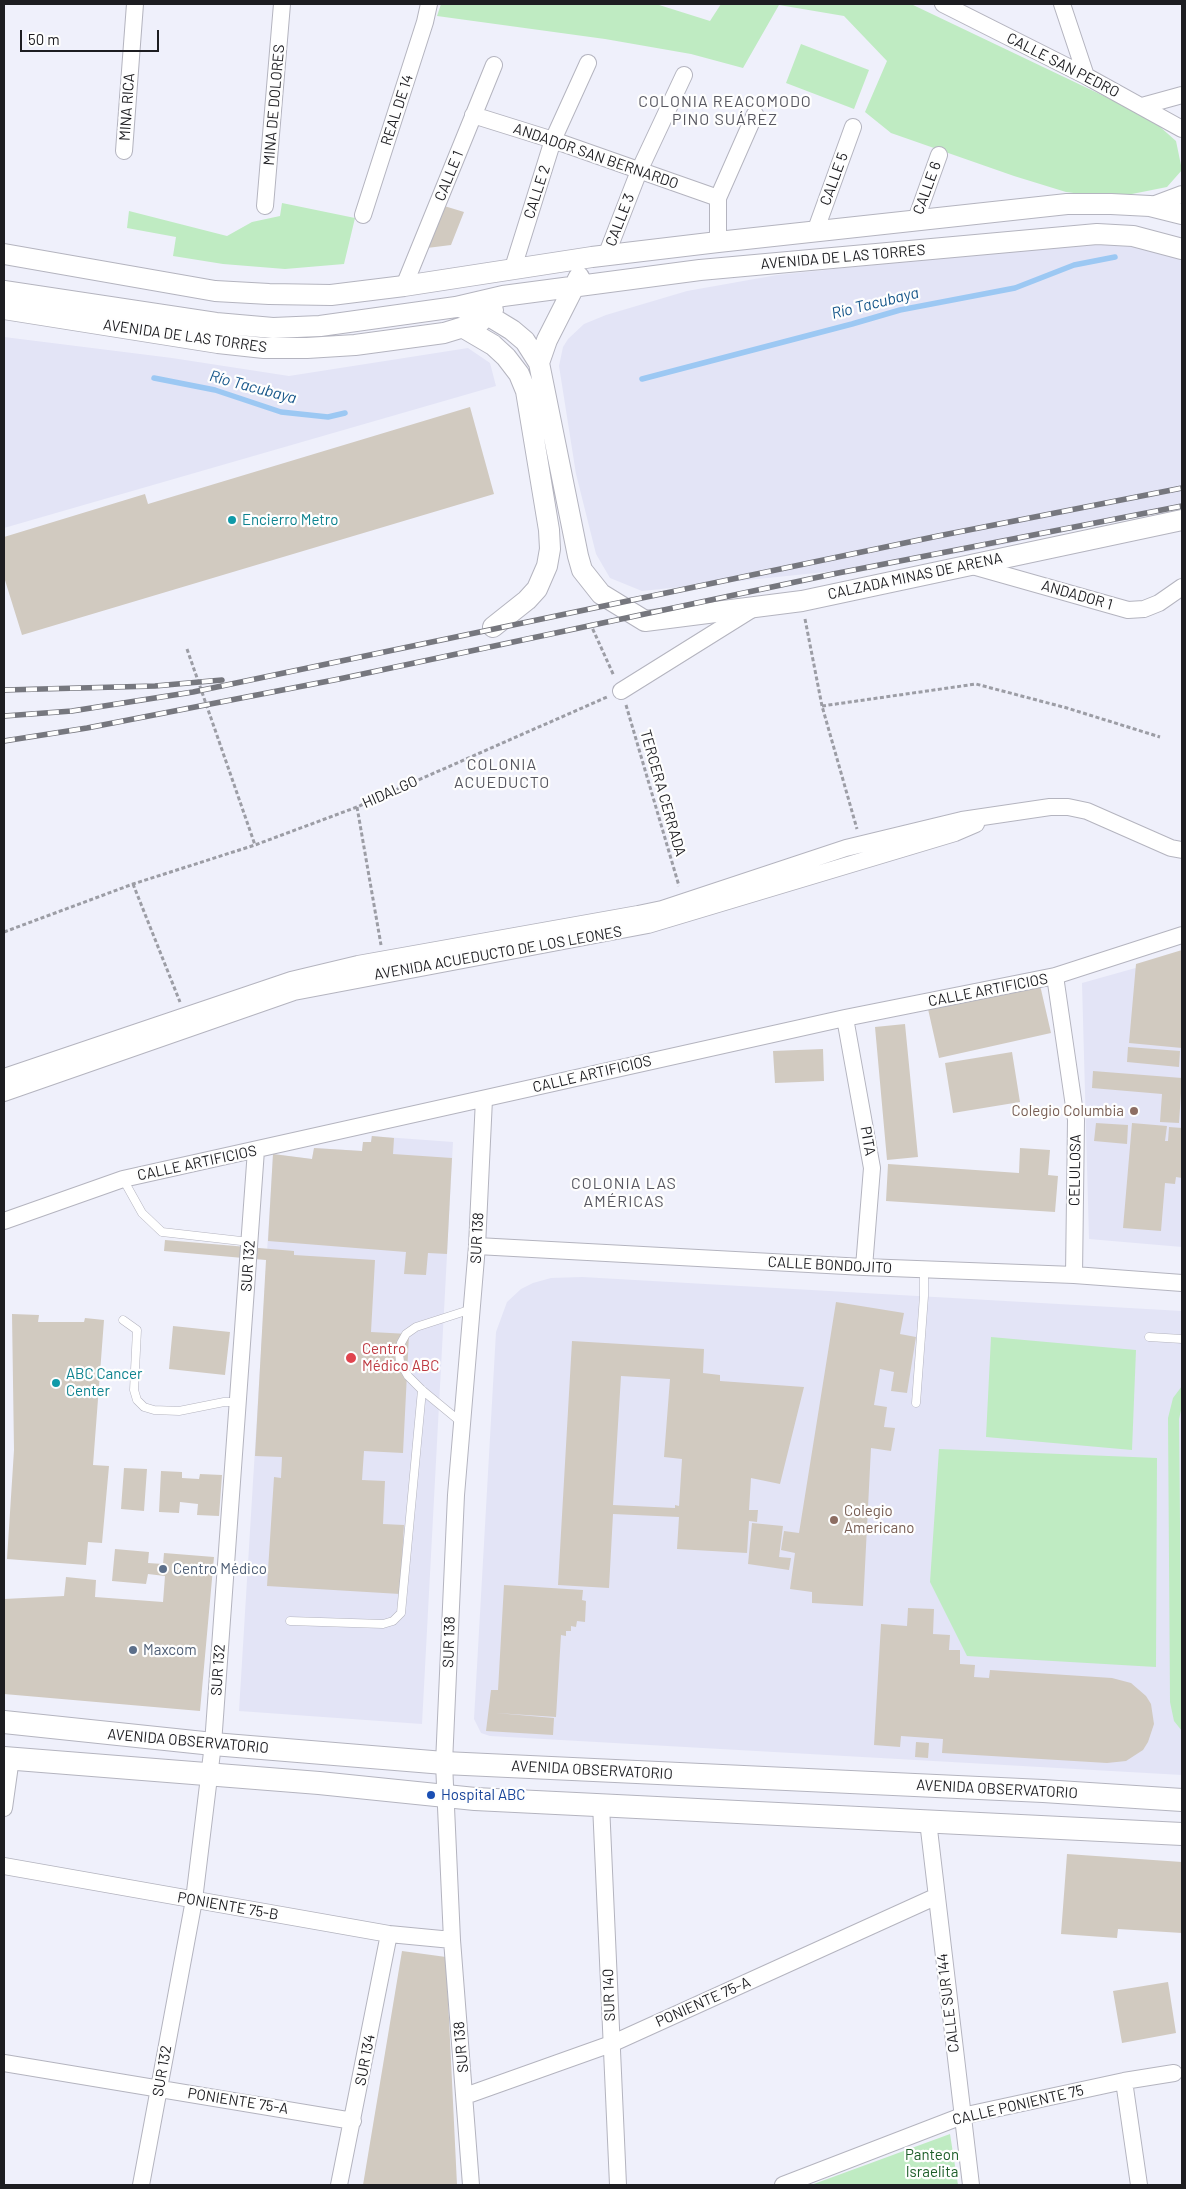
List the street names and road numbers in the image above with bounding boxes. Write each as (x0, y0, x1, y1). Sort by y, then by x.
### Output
street label: CALLE SAN PEDRO (1004, 29, 1122, 101)
street label: MINA DE DOLORES (260, 44, 288, 166)
street label: MINA RICA (116, 72, 138, 142)
street label: REAL DE 14 (377, 72, 417, 148)
street label: ANDADOR SAN BERNARDO (511, 119, 681, 193)
street label: CALLE 1 (431, 148, 467, 204)
street label: CALLE 5 (816, 150, 852, 208)
street label: CALLE 6 (909, 159, 945, 217)
street label: CALLE 2 (520, 163, 554, 221)
street label: CALLE 3 (602, 191, 638, 249)
street label: AVENIDA DE LAS TORRES (760, 241, 926, 273)
street label: AVENIDA DE LAS TORRES (102, 316, 268, 356)
street label: CALZADA MINAS DE ARENA (826, 549, 1004, 603)
street label: ANDADOR 1 (1039, 576, 1115, 614)
street label: TERCERA CERRADA (636, 728, 690, 858)
street label: HIDALGO (360, 772, 420, 812)
street label: AVENIDA ACUEDUCTO DE LOS LEONES (373, 922, 623, 984)
street label: CALLE ARTIFICIOS (927, 970, 1049, 1010)
street label: CALLE ARTIFICIOS (531, 1052, 653, 1096)
street label: PITA (857, 1125, 879, 1157)
street label: CELULOSA (1065, 1134, 1085, 1206)
street label: CALLE ARTIFICIOS (136, 1142, 258, 1184)
street label: SUR 138 (467, 1212, 487, 1264)
street label: SUR 132 (237, 1240, 259, 1292)
street label: CALLE BONDOJITO (767, 1253, 893, 1277)
street label: SUR 138 (439, 1616, 459, 1668)
street label: SUR 132 (207, 1644, 229, 1696)
street label: AVENIDA OBSERVATORIO (107, 1725, 269, 1757)
street label: AVENIDA OBSERVATORIO (511, 1757, 673, 1783)
street label: AVENIDA OBSERVATORIO (916, 1776, 1078, 1802)
street label: PONIENTE 75-B (176, 1888, 280, 1924)
street label: CALLE SUR 144 (933, 1952, 963, 2054)
street label: SUR 140 (599, 1968, 619, 2022)
street label: PONIENTE 75-A (653, 1973, 753, 2031)
street label: SUR 138 (450, 2021, 472, 2073)
street label: SUR 134 (351, 2033, 379, 2087)
street label: SUR 132 (149, 2044, 175, 2098)
street label: CALLE PONIENTE 75 (951, 2081, 1085, 2129)
street label: PONIENTE 75-A (186, 2084, 290, 2118)

